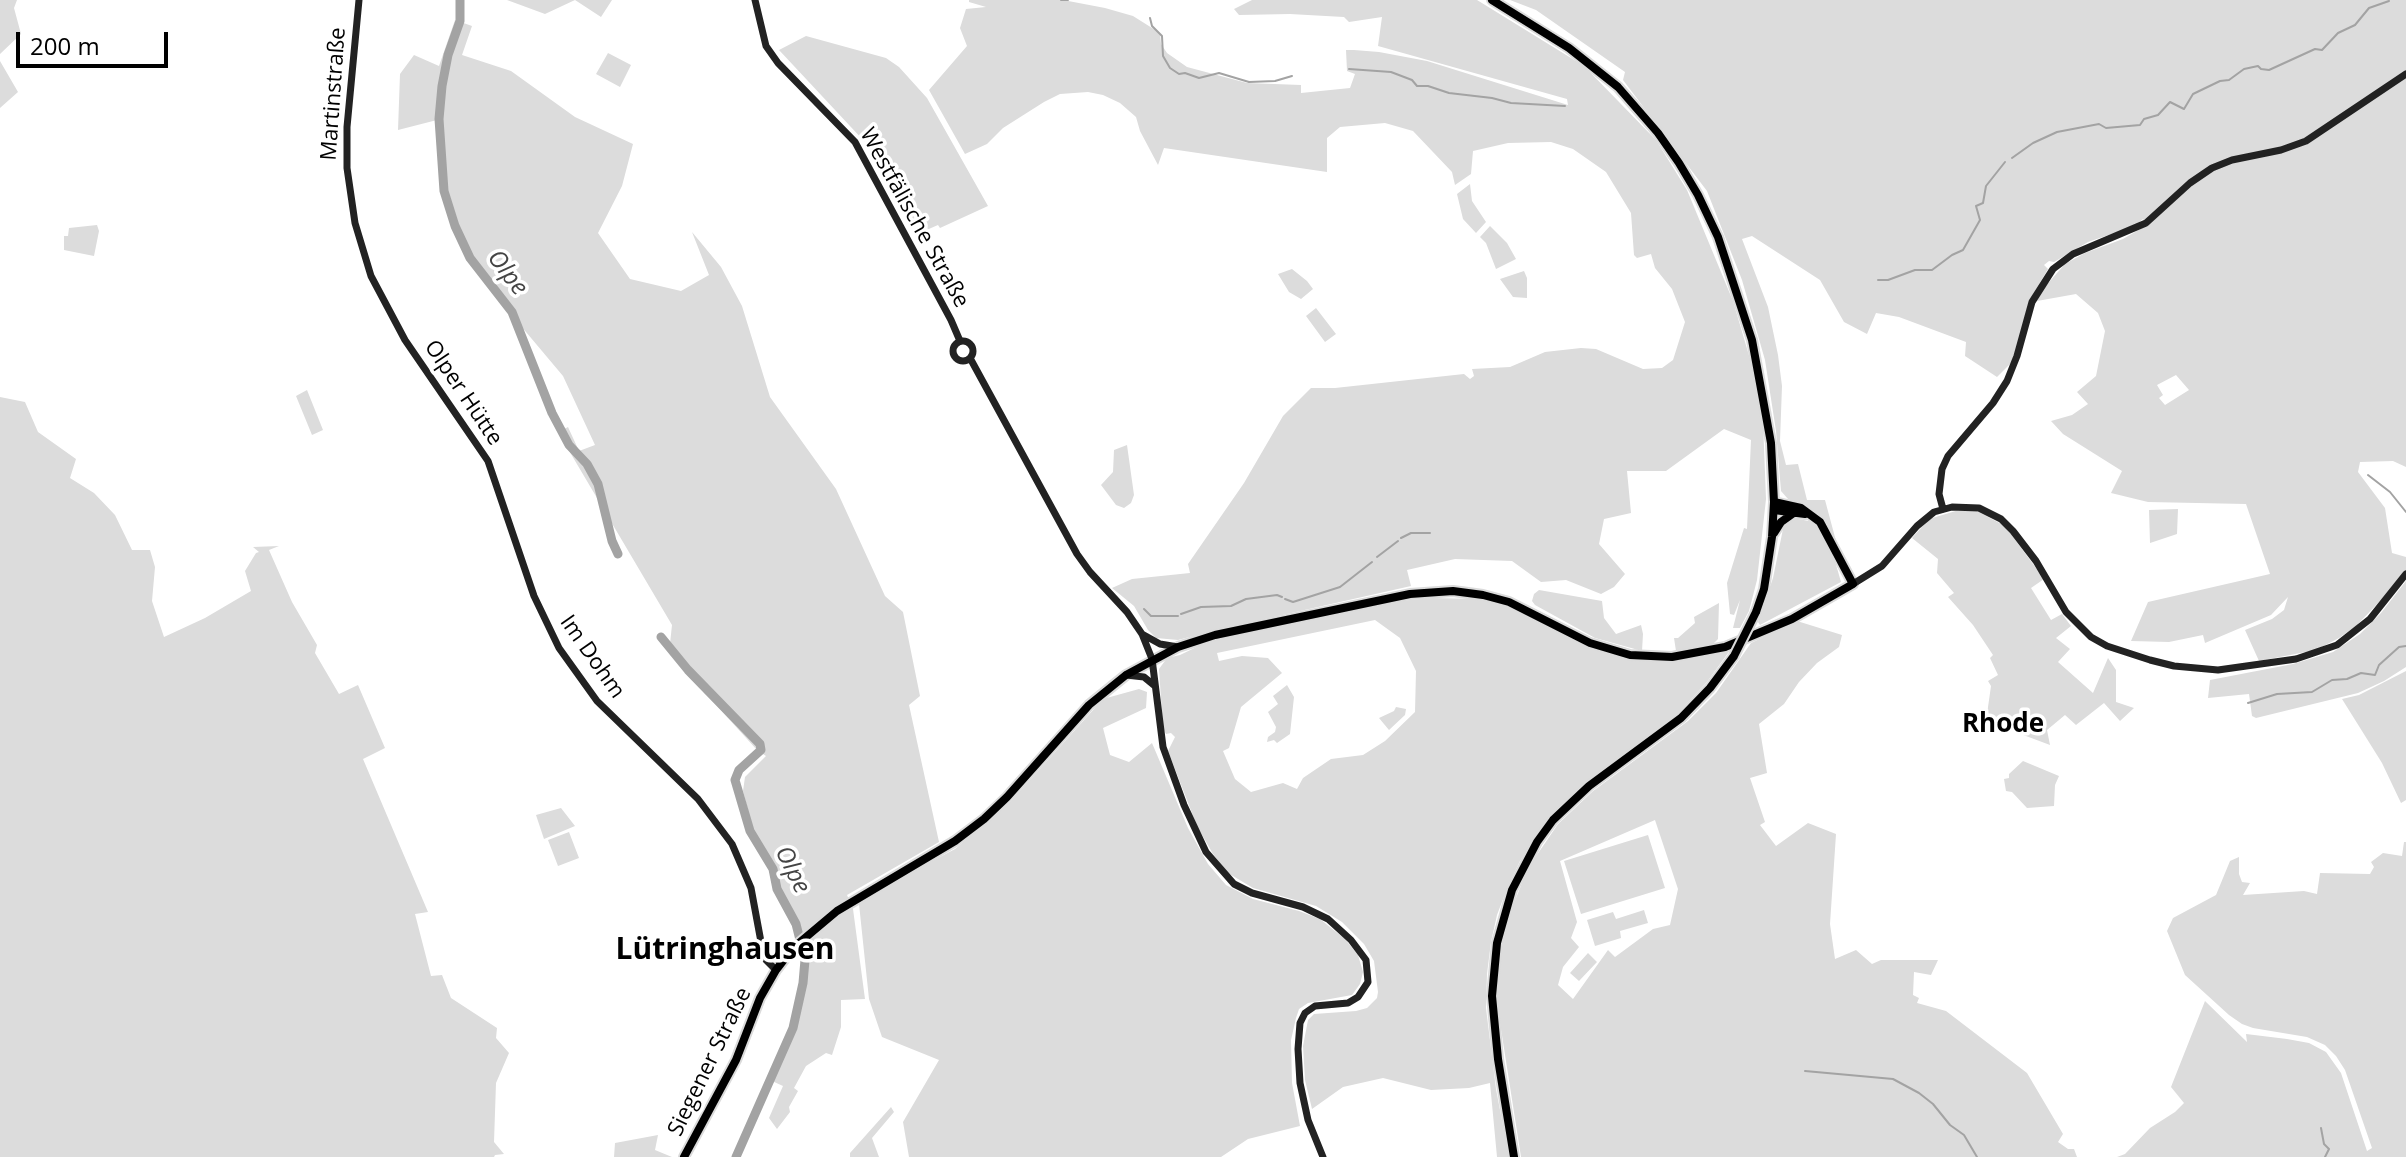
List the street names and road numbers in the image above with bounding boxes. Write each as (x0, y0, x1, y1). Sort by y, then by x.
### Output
street label: Martinstraße (316, 27, 352, 161)
street label: Westfälische Straße (854, 123, 974, 313)
street label: Olper Hütte (418, 335, 508, 451)
street label: Im Dohm (554, 610, 630, 704)
street label: Siegener Straße (663, 983, 757, 1141)

